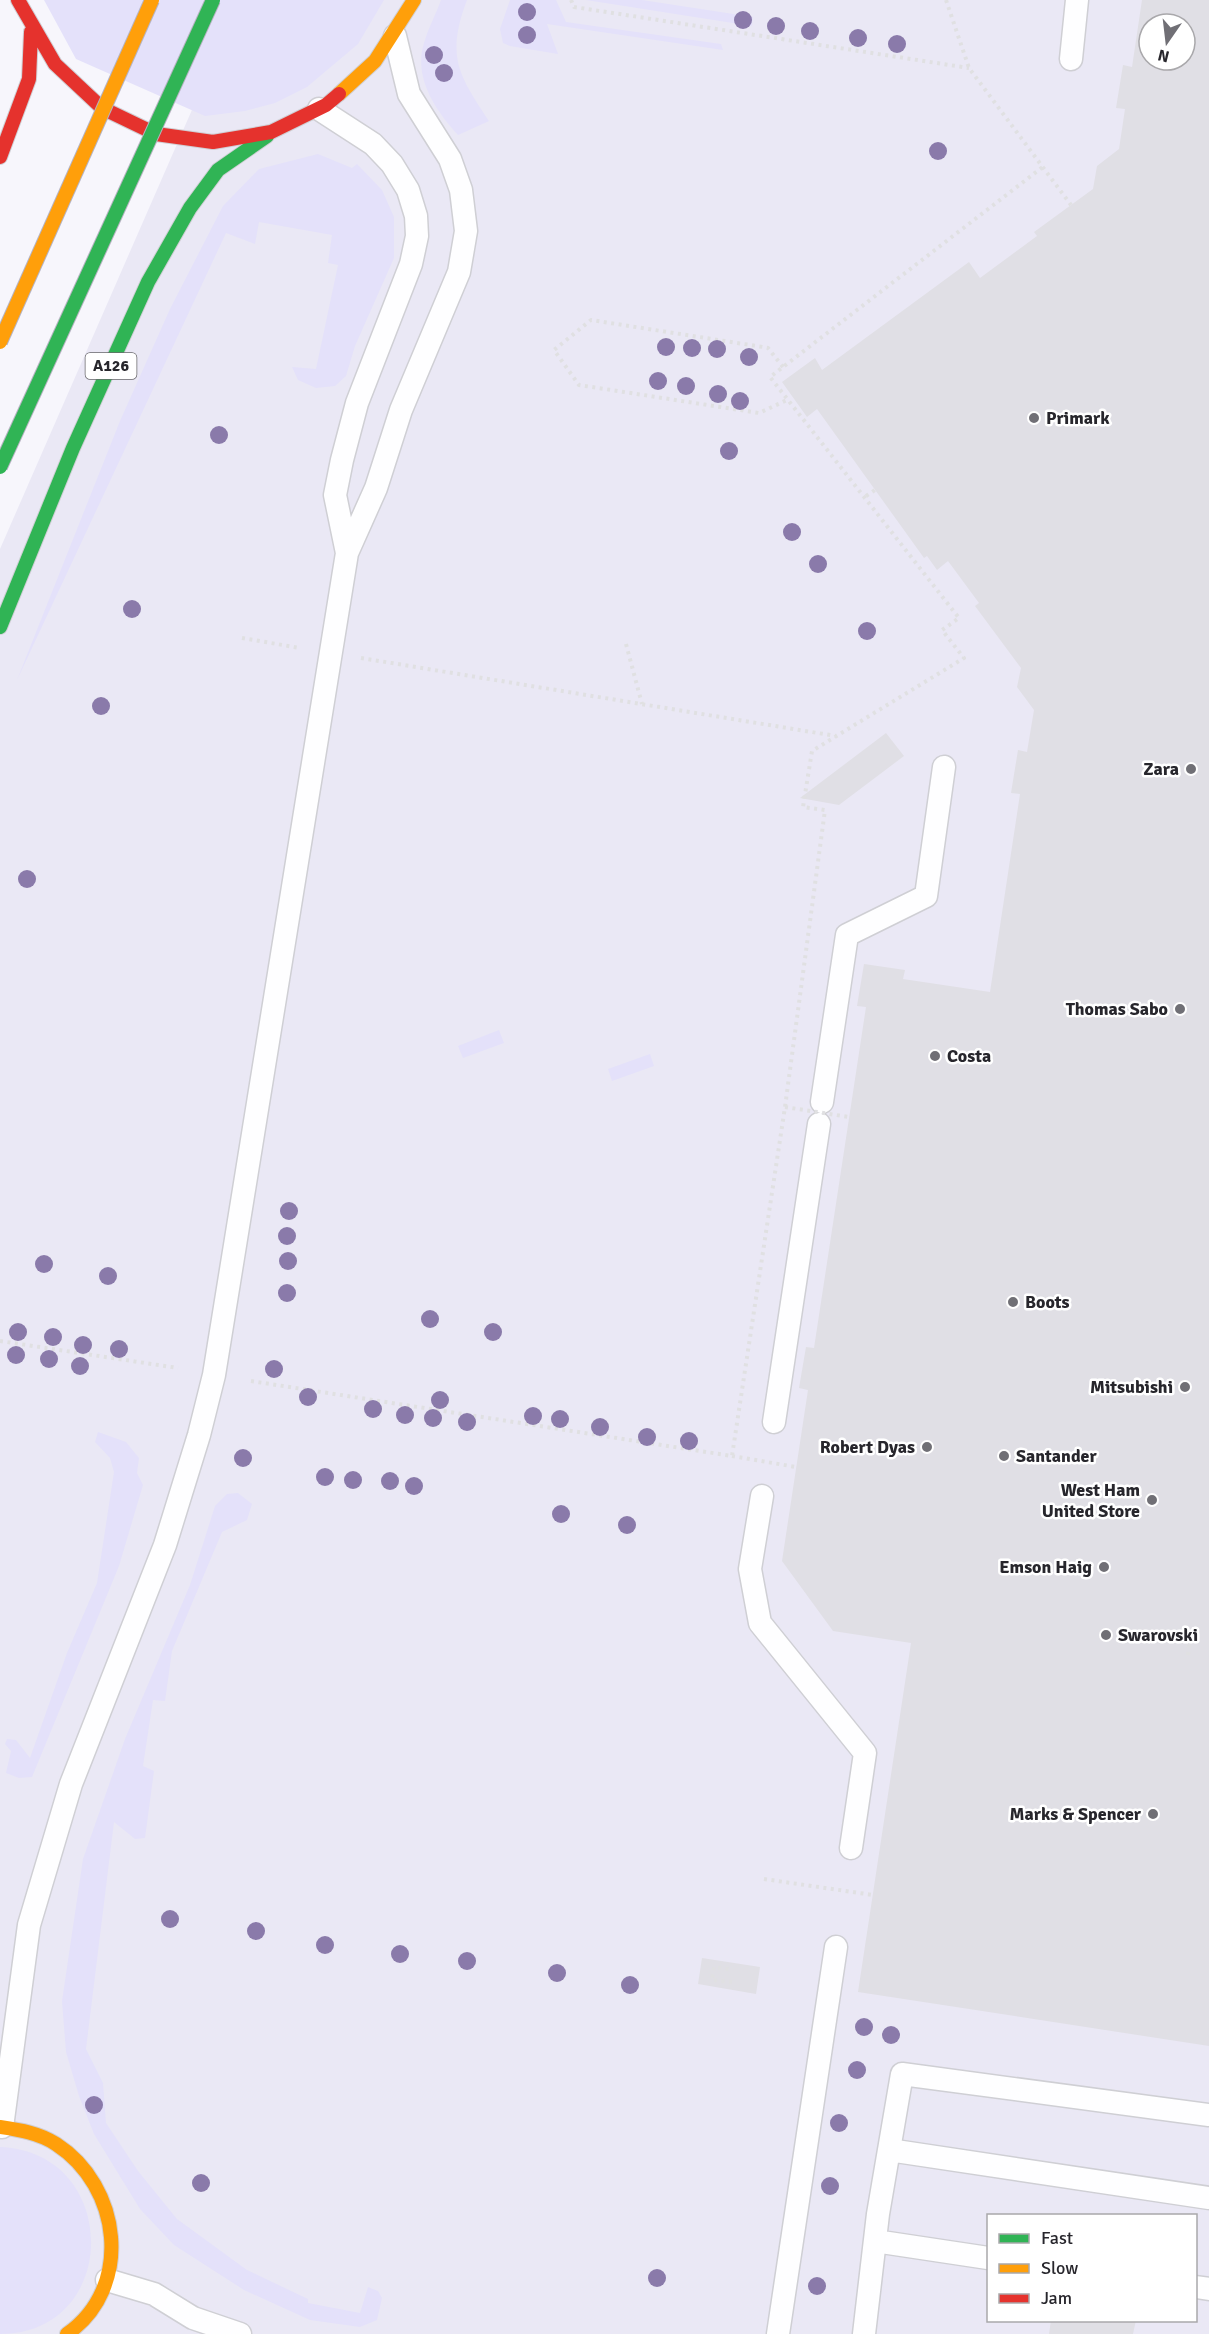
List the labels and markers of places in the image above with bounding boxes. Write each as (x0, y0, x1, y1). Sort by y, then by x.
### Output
place label: Primark (1046, 407, 1110, 429)
marker: Primark (1027, 411, 1041, 425)
place label: Zara (1143, 758, 1179, 780)
marker: Zara (1184, 762, 1198, 776)
place label: Thomas Sabo (1066, 998, 1168, 1020)
marker: Thomas Sabo (1173, 1002, 1187, 1016)
place label: Costa (947, 1045, 991, 1067)
marker: Costa (928, 1049, 942, 1063)
place label: Boots (1025, 1291, 1070, 1313)
marker: Boots (1006, 1295, 1020, 1309)
place label: Mitsubishi (1090, 1376, 1173, 1398)
marker: Mitsubishi (1178, 1380, 1192, 1394)
place label: Robert Dyas (820, 1436, 915, 1458)
marker: Robert Dyas (920, 1440, 934, 1454)
place label: Santander (1016, 1445, 1098, 1467)
marker: Santander (997, 1449, 1011, 1463)
place label: West Ham United Store (1042, 1479, 1140, 1522)
marker: West Ham United Store (1145, 1493, 1159, 1507)
place label: Emson Haig (999, 1556, 1092, 1578)
marker: Emson Haig (1097, 1560, 1111, 1574)
place label: Swarovski (1118, 1624, 1198, 1646)
marker: Swarovski (1099, 1628, 1113, 1642)
place label: Marks & Spencer (1010, 1803, 1142, 1825)
marker: Marks & Spencer (1146, 1807, 1160, 1821)

